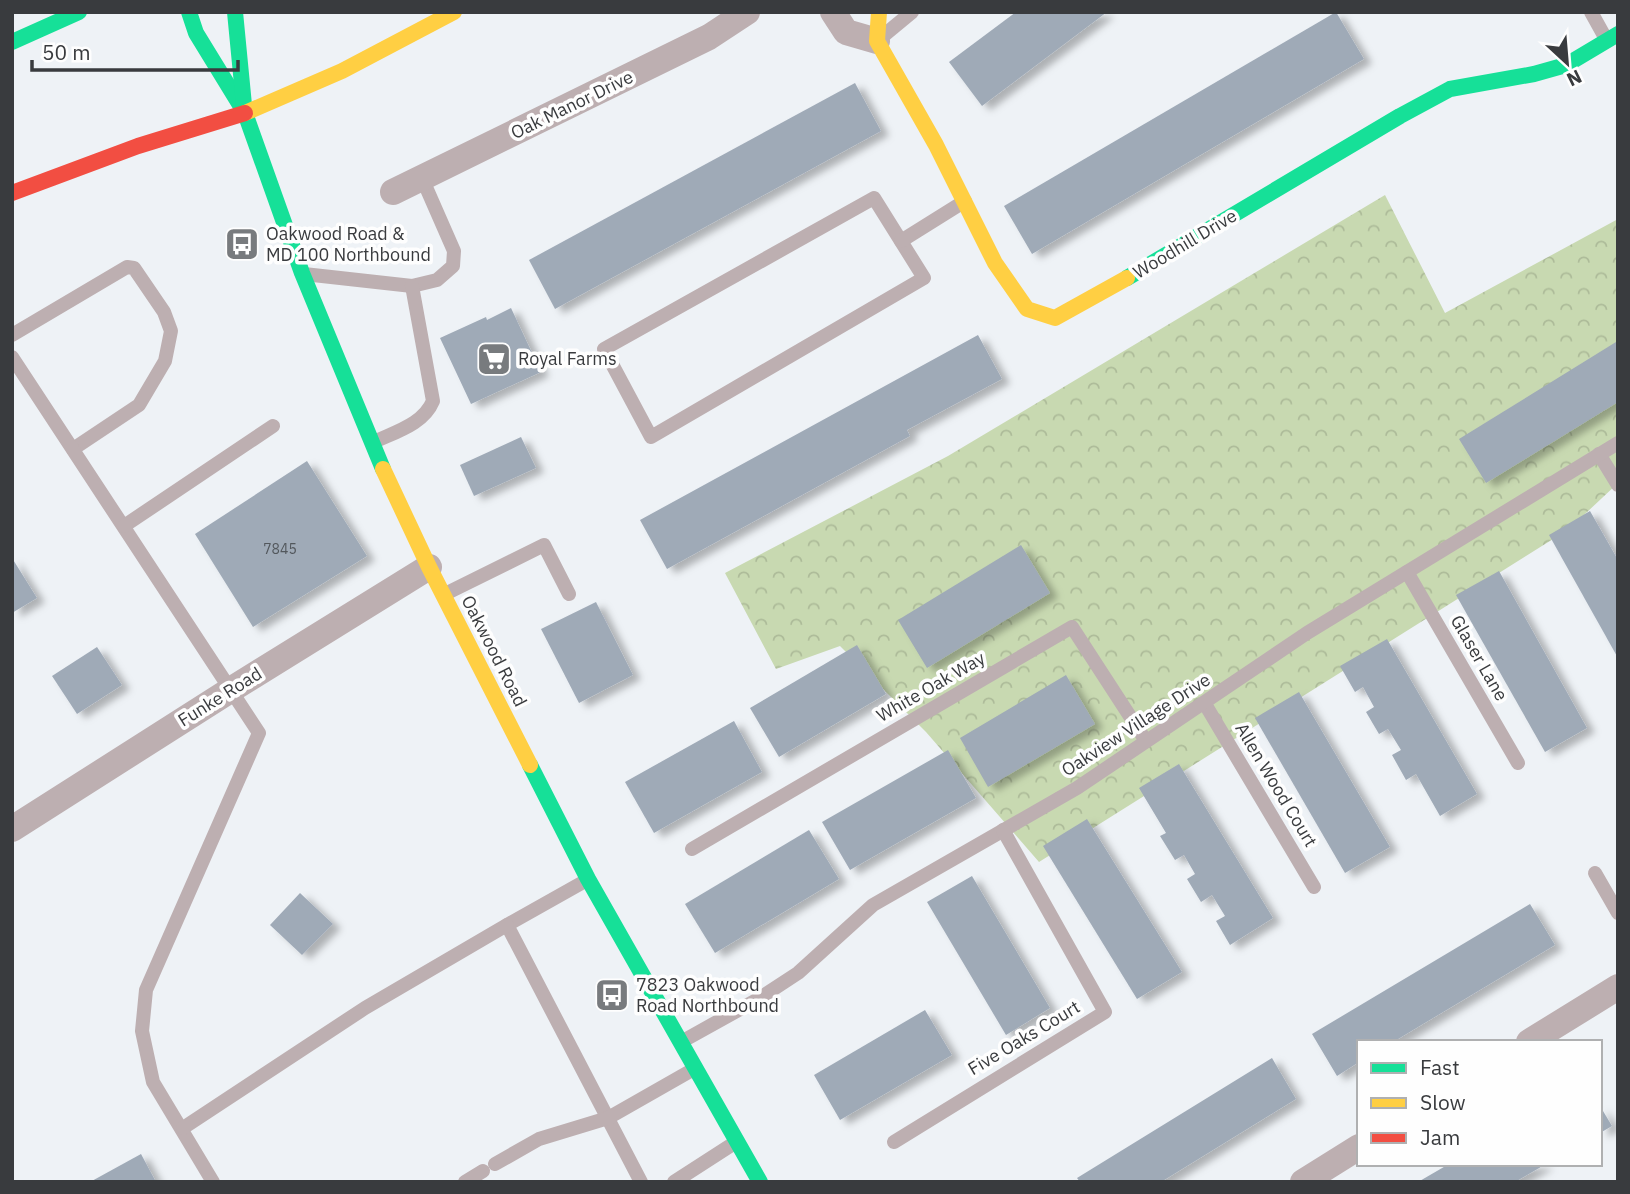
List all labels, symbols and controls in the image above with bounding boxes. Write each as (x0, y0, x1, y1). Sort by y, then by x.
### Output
scale bar (32, 28, 238, 72)
north arrow (1532, 28, 1602, 98)
text: 50 m (42, 38, 91, 66)
text: N (1563, 64, 1586, 92)
street label: Oak Manor Drive (507, 65, 637, 144)
street label: Woodhill Drive (1129, 204, 1241, 284)
place label: Oakwood Road & MD 100 Northbound (266, 222, 431, 266)
bus stop icon: Oakwood Road & MD 100 Northbound (223, 225, 261, 263)
supermarket icon: Royal Farms (475, 340, 513, 378)
place label: Royal Farms (518, 347, 617, 370)
house number: 7845 (263, 540, 297, 558)
street label: Oakwood Road (457, 591, 532, 710)
street label: Glaser Lane (1446, 611, 1513, 705)
street label: White Oak Way (872, 646, 989, 727)
street label: Funke Road (173, 662, 266, 731)
street label: Oakview Village Drive (1057, 668, 1215, 781)
street label: Allen Wood Court (1230, 719, 1323, 851)
place label: 7823 Oakwood Road Northbound (636, 973, 779, 1017)
bus stop icon: 7823 Oakwood Road Northbound (593, 976, 631, 1014)
street label: Five Oaks Court (964, 995, 1084, 1080)
legend (1357, 1040, 1602, 1166)
text: Fast (1420, 1053, 1460, 1081)
text: Slow (1420, 1088, 1466, 1116)
text: Jam (1420, 1123, 1460, 1151)

